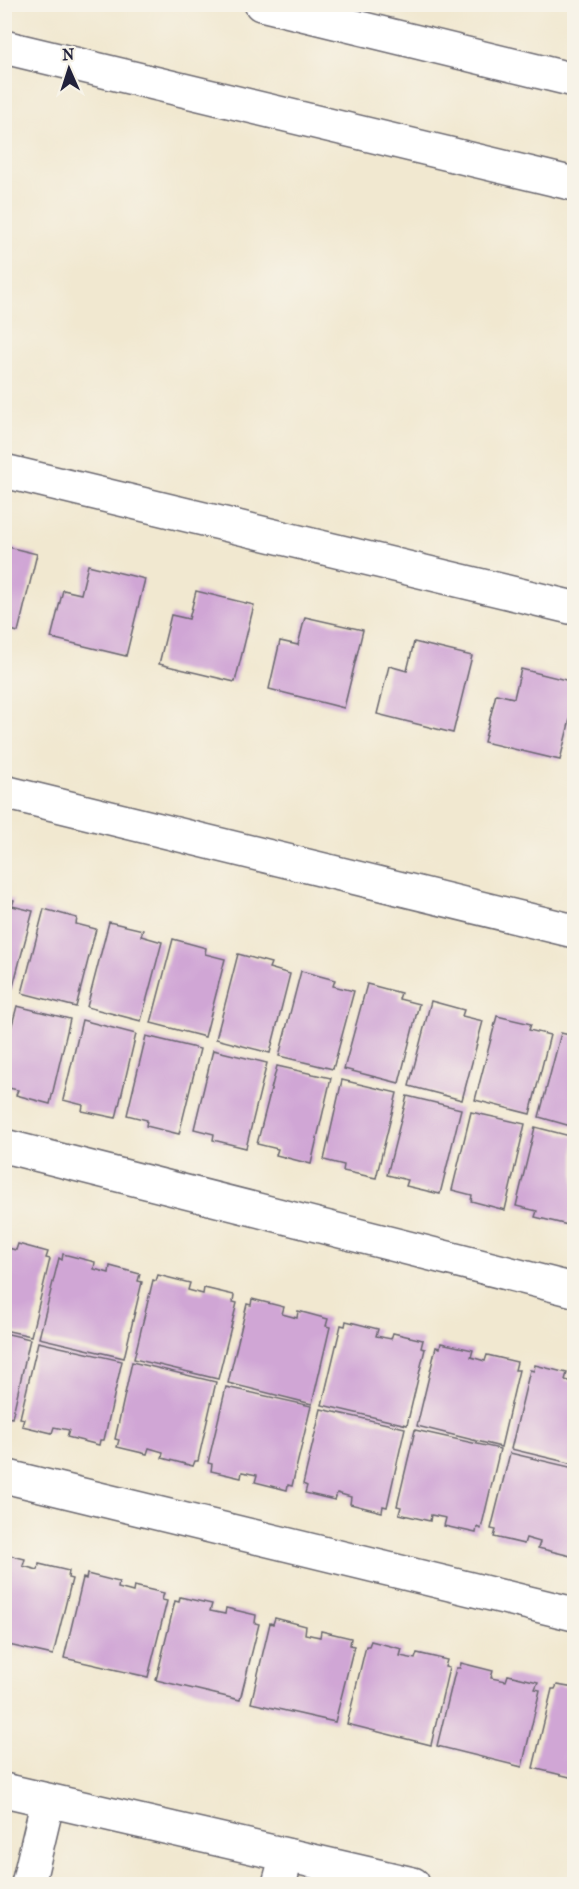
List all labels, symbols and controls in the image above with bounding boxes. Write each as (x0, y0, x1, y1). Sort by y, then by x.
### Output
north arrow (39, 39, 99, 99)
text: N (62, 45, 76, 64)

